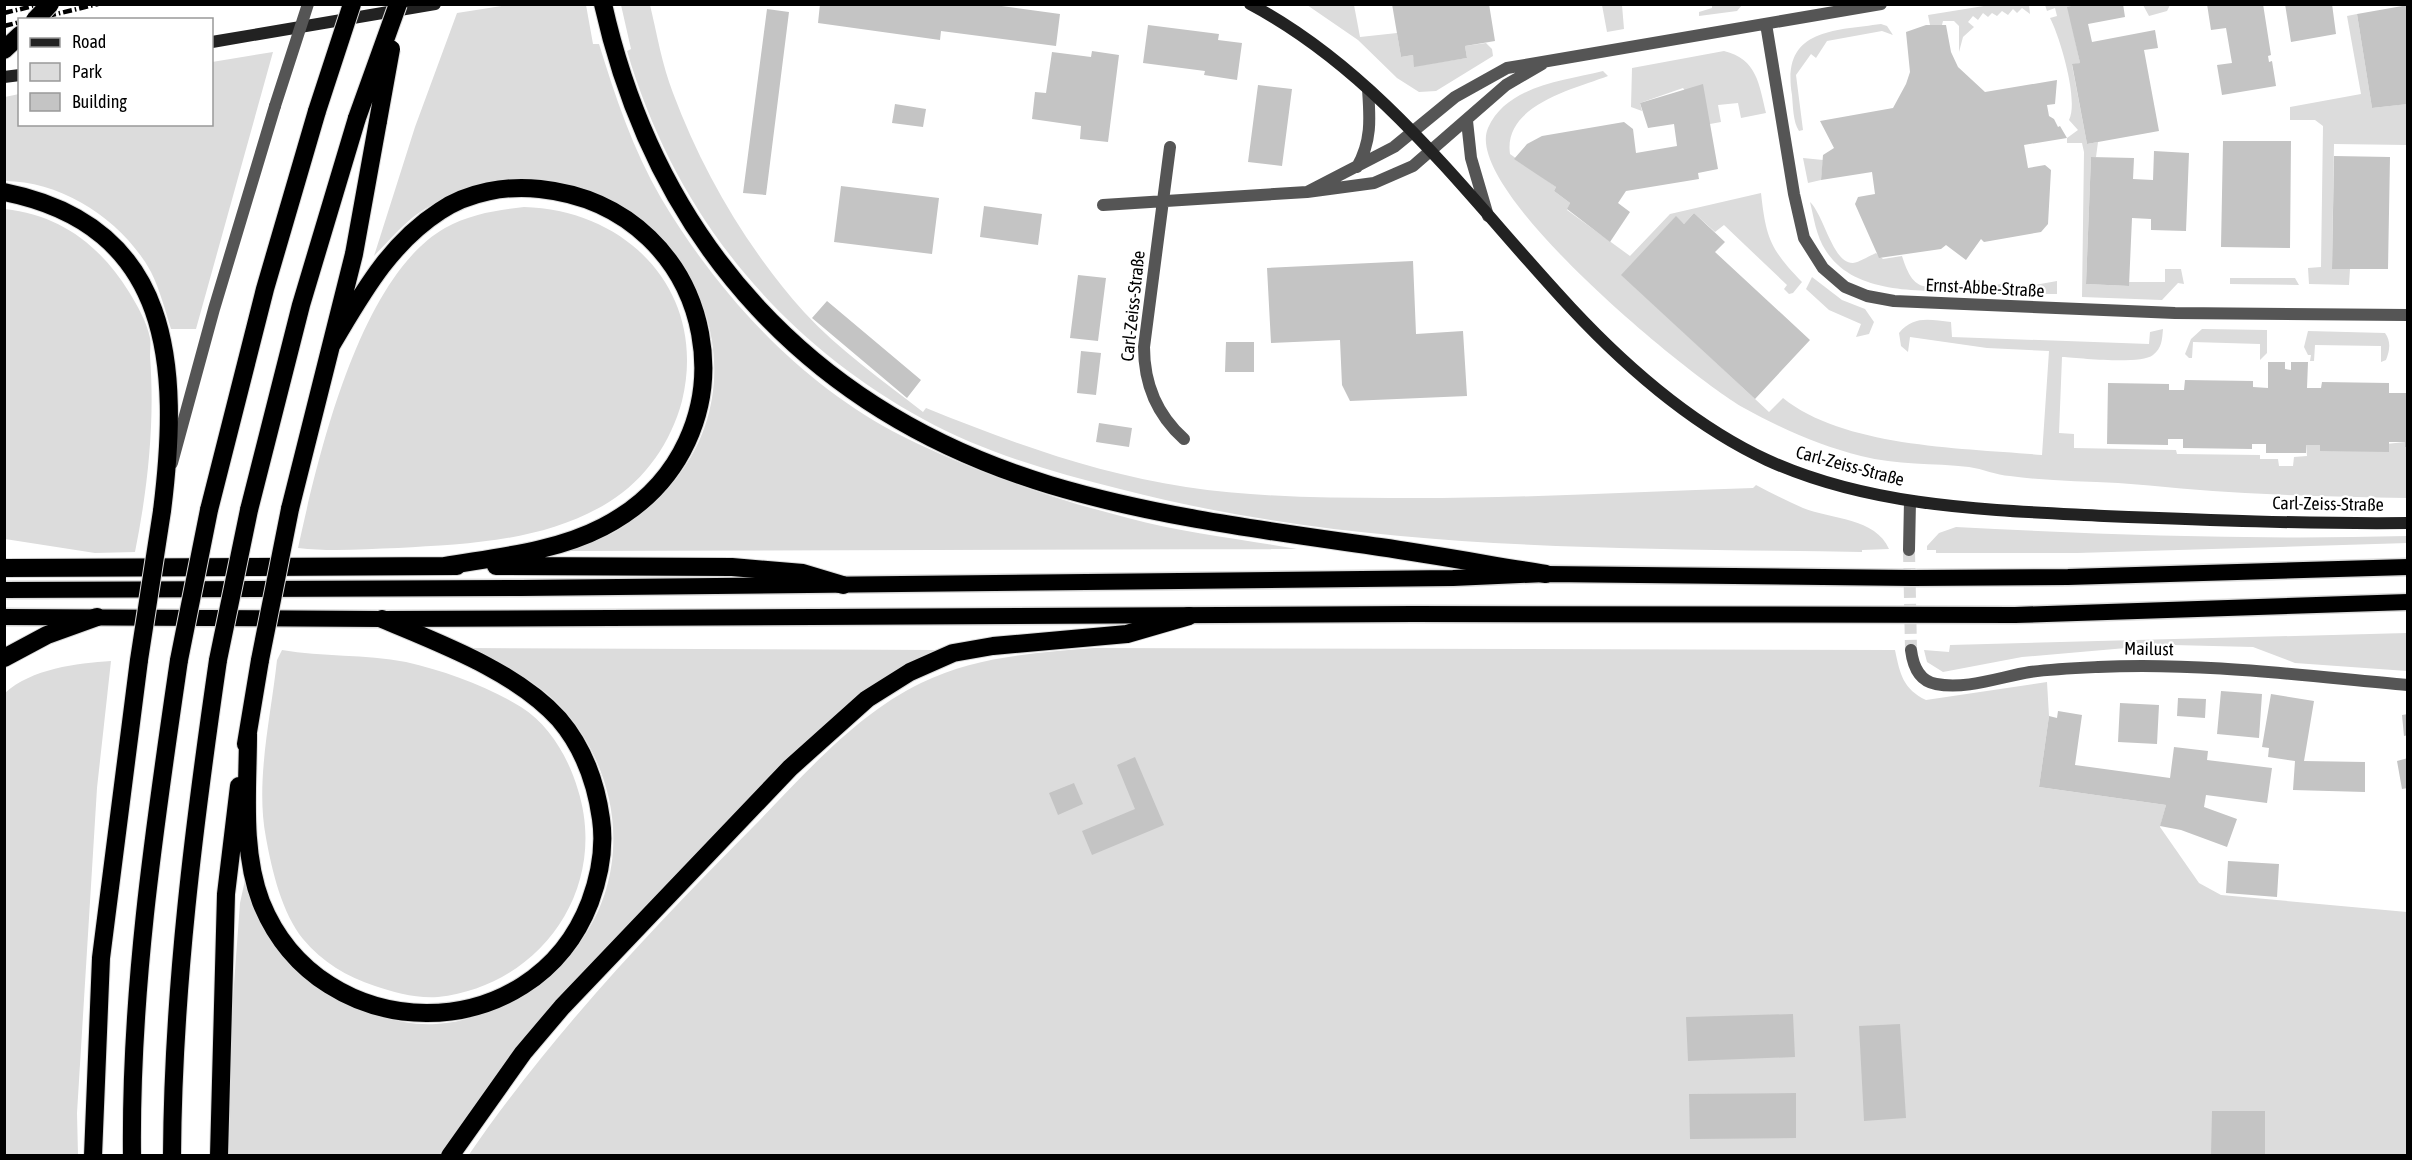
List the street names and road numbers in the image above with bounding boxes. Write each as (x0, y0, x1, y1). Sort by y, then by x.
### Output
street label: Carl-Zeiss-Straße (1116, 249, 1149, 362)
street label: Ernst-Abbe-Straße (1925, 274, 2045, 301)
street label: Carl-Zeiss-Straße (1794, 441, 1907, 490)
street label: Carl-Zeiss-Straße (2272, 492, 2384, 515)
street label: Mailust (2124, 638, 2174, 659)

